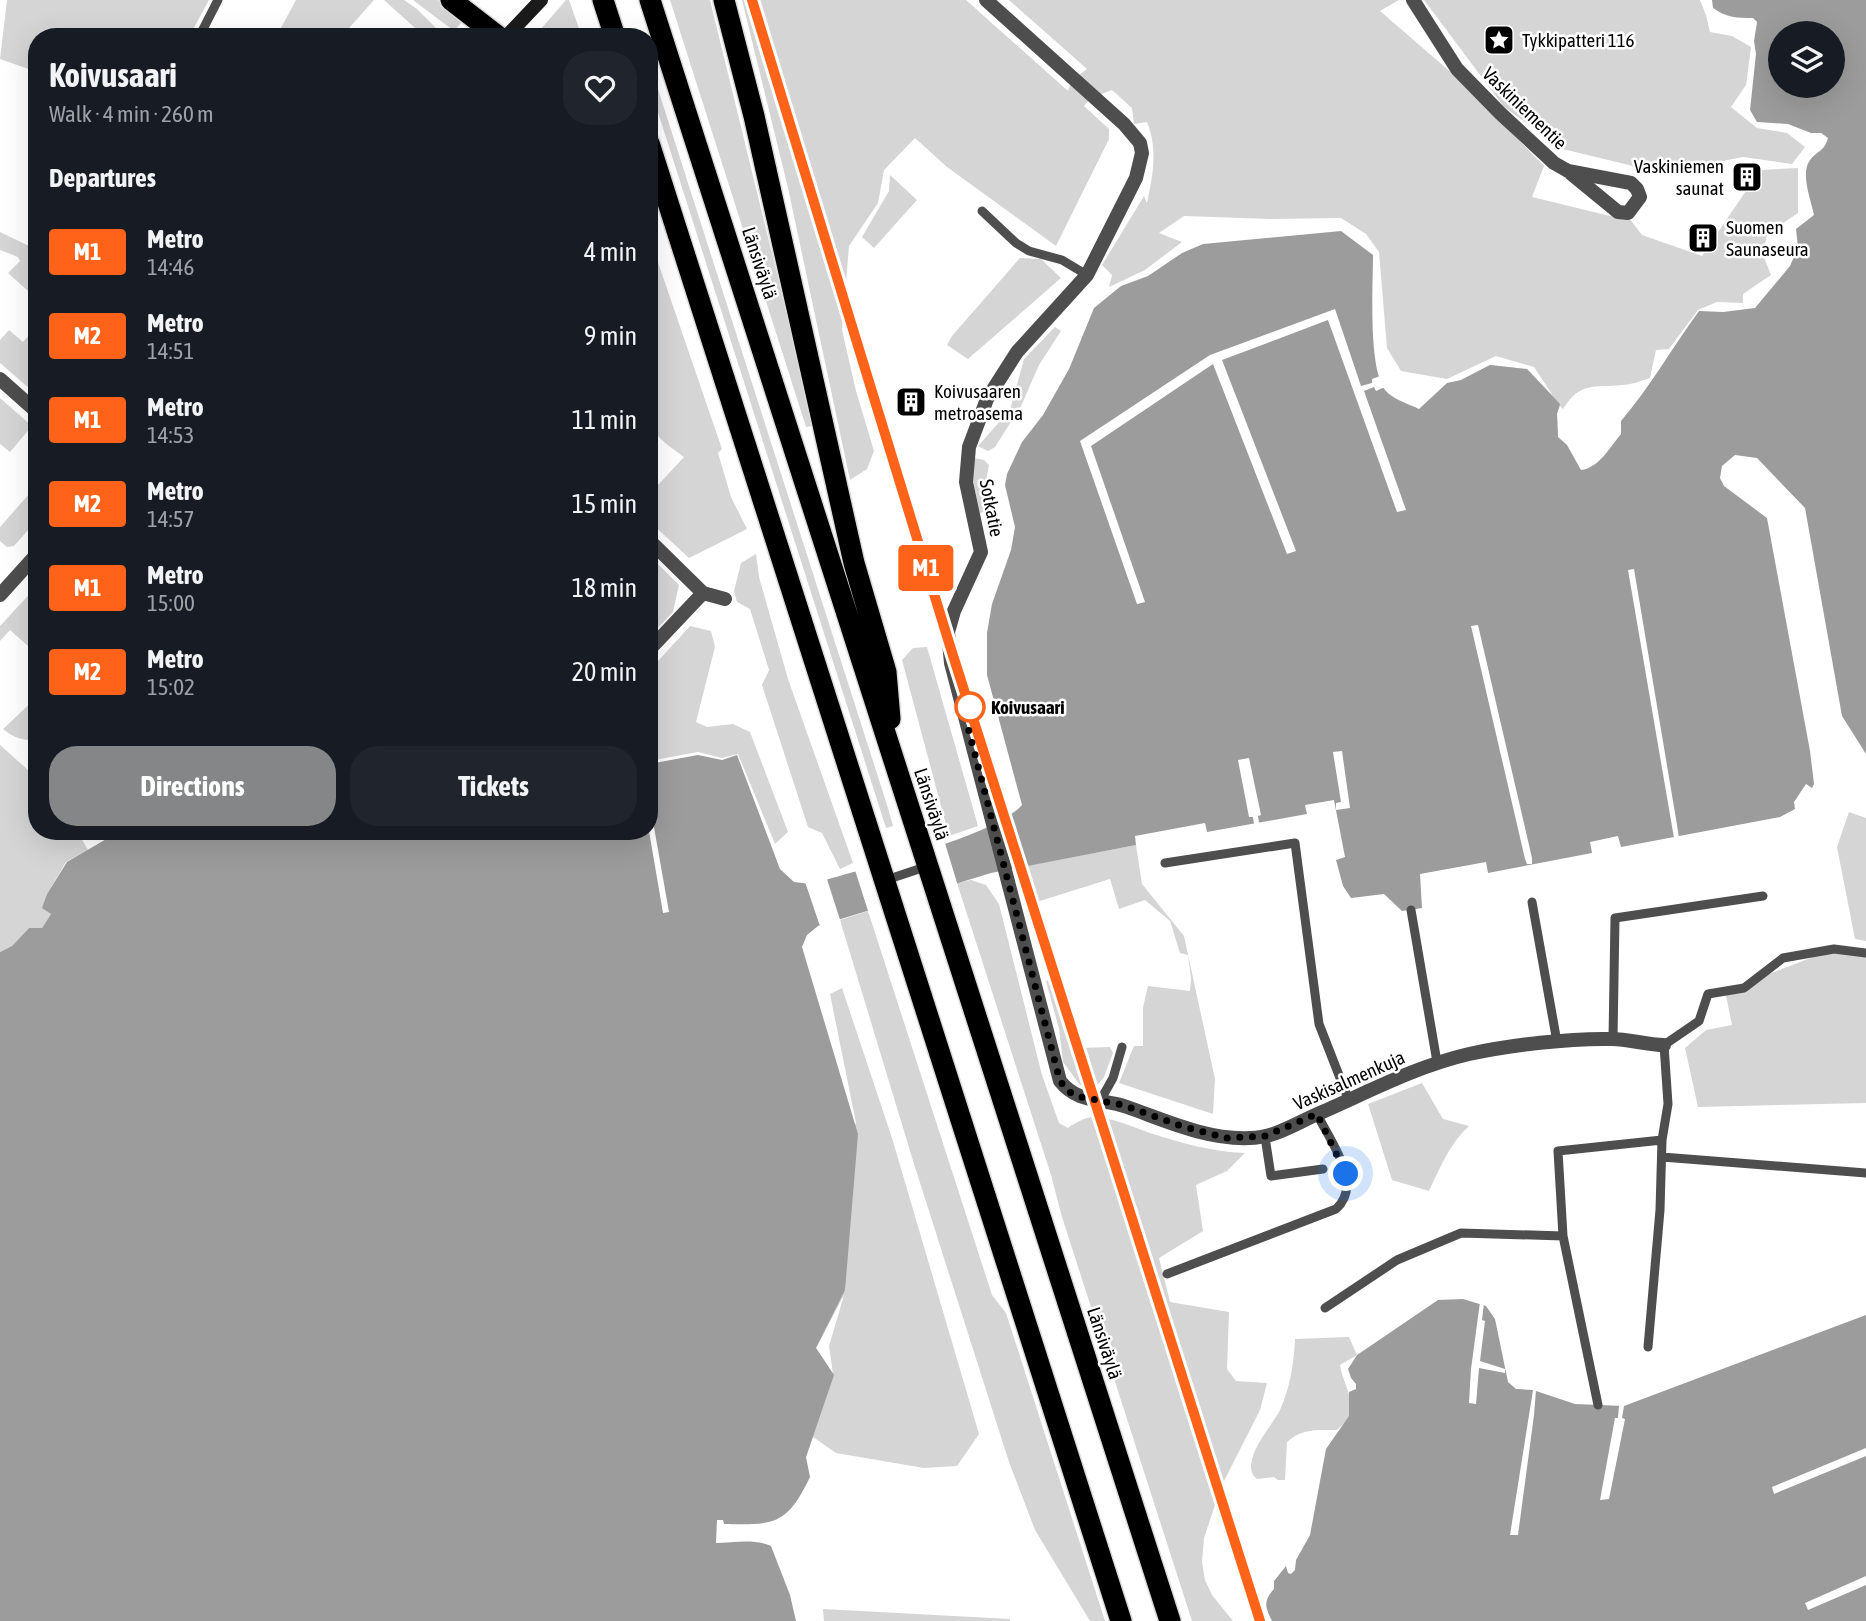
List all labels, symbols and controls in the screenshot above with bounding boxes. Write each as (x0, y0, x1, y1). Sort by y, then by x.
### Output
map controls (1768, 21, 1845, 98)
button: layers (1768, 21, 1845, 98)
place icon: Tykkipatteri 116 (1482, 23, 1516, 57)
place label: Tykkipatteri 116 (1522, 29, 1635, 51)
button: heart (563, 51, 637, 125)
text: Koivusaari (49, 56, 177, 94)
street label: Vaskiniementie (1478, 62, 1572, 154)
text: Walk · 4 min · 260 m (49, 101, 213, 127)
place label: Vaskiniemen saunat (1634, 155, 1724, 199)
building icon: Vaskiniemen saunat (1730, 160, 1764, 194)
text: Departures (49, 163, 156, 193)
place label: Suomen Saunaseura (1726, 216, 1809, 260)
building icon: Suomen Saunaseura (1686, 221, 1720, 255)
text: Metro (147, 224, 204, 254)
street label: Länsiväylä (738, 224, 782, 302)
text: 4 min (584, 237, 637, 267)
text: M1 (74, 238, 101, 265)
text: 14:46 (147, 254, 194, 280)
text: Metro (147, 308, 204, 338)
text: 9 min (584, 321, 637, 351)
text: M2 (74, 322, 101, 349)
text: 14:51 (147, 338, 194, 364)
place label: Koivusaaren metroasema (934, 380, 1023, 424)
building icon: Koivusaaren metroasema (894, 385, 928, 419)
text: Metro (147, 392, 204, 422)
text: 11 min (572, 405, 637, 435)
text: M1 (74, 406, 101, 433)
text: 14:53 (147, 422, 194, 448)
text: Metro (147, 476, 204, 506)
street label: Sotkatie (976, 477, 1008, 539)
text: 15 min (572, 489, 637, 519)
text: M2 (74, 490, 101, 517)
text: 14:57 (147, 506, 194, 532)
line badge: M1 (894, 545, 958, 591)
text: M1 (912, 554, 940, 581)
text: Metro (147, 560, 204, 590)
text: 18 min (572, 573, 637, 603)
text: M1 (74, 574, 101, 601)
text: 15:00 (147, 590, 195, 616)
text: Metro (147, 644, 204, 674)
text: 20 min (572, 657, 637, 687)
text: M2 (74, 658, 101, 685)
text: 15:02 (147, 674, 195, 700)
marker: Koivusaari (955, 692, 985, 722)
place label: Koivusaari (991, 696, 1065, 718)
button: Directions (49, 746, 336, 826)
button: Tickets (350, 746, 637, 826)
street label: Länsiväylä (910, 765, 954, 843)
street label: Vaskisalmenkuja (1290, 1046, 1408, 1114)
your location (1328, 1156, 1363, 1191)
street label: Länsiväylä (1083, 1304, 1127, 1382)

